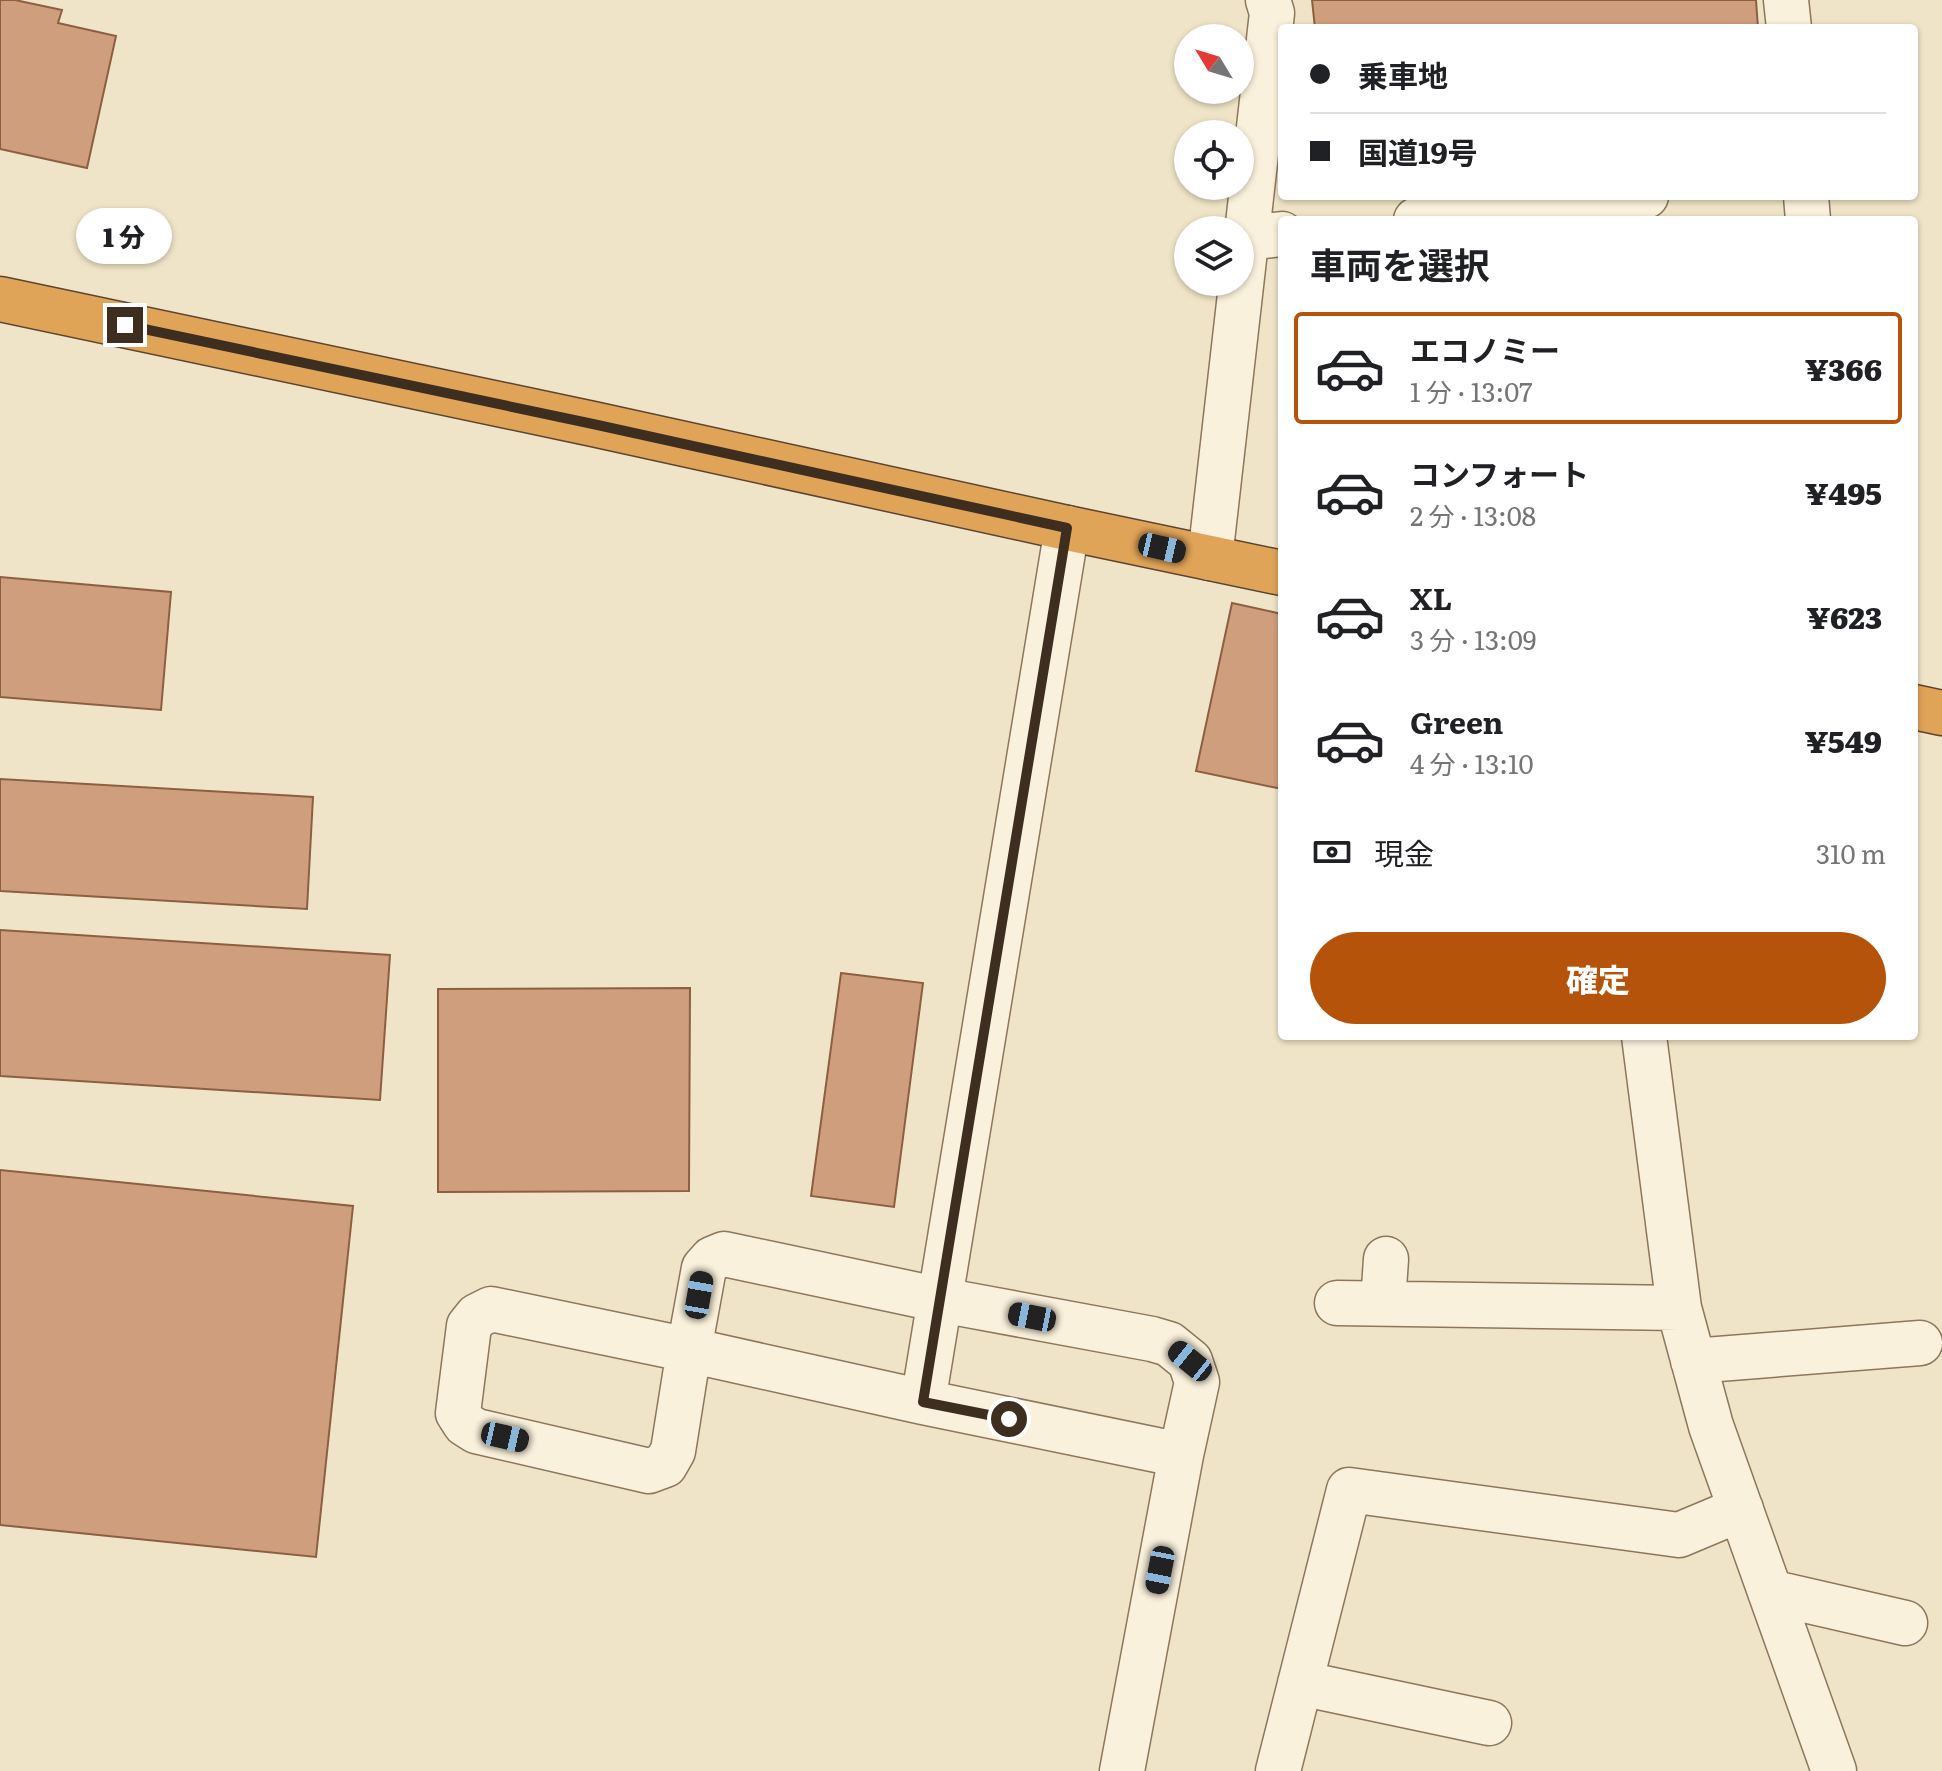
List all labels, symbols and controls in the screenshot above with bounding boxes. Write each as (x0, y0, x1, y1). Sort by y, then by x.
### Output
north arrow (1174, 24, 1254, 104)
map controls (1174, 24, 1254, 296)
text: 乗車地 (1358, 52, 1448, 96)
button: locate (1174, 120, 1254, 200)
text: 国道19号 (1358, 129, 1478, 173)
callout: 1 分 (77, 209, 173, 265)
text: 1 分 (103, 216, 145, 255)
button: layers (1174, 216, 1254, 296)
text: 車両を選択 (1310, 237, 1490, 290)
route end (107, 307, 143, 343)
text: エコノミー (1410, 327, 1560, 371)
icon: car (1314, 332, 1386, 404)
text: ¥366 (1805, 346, 1882, 390)
text: 1 分 · 13:07 (1410, 371, 1532, 410)
text: コンフォート (1410, 451, 1589, 495)
icon: car (1314, 456, 1386, 528)
text: ¥495 (1805, 470, 1882, 514)
text: 2 分 · 13:08 (1410, 495, 1536, 534)
car (1136, 531, 1188, 565)
text: XL (1410, 575, 1452, 619)
icon: car (1314, 580, 1386, 652)
text: ¥623 (1807, 594, 1882, 638)
text: 3 分 · 13:09 (1410, 619, 1536, 658)
text: Green (1410, 699, 1503, 743)
icon: car (1314, 704, 1386, 776)
text: ¥549 (1805, 718, 1882, 762)
text: 4 分 · 13:10 (1410, 743, 1534, 782)
icon: cash (1310, 830, 1354, 874)
text: 現金 (1374, 830, 1434, 874)
text: 310 m (1816, 833, 1886, 872)
button: 確定 (1310, 932, 1886, 1024)
car (683, 1269, 715, 1321)
car (1006, 1301, 1058, 1333)
car (1164, 1337, 1216, 1385)
route start (991, 1401, 1027, 1437)
car (479, 1420, 531, 1454)
car (1144, 1544, 1176, 1596)

